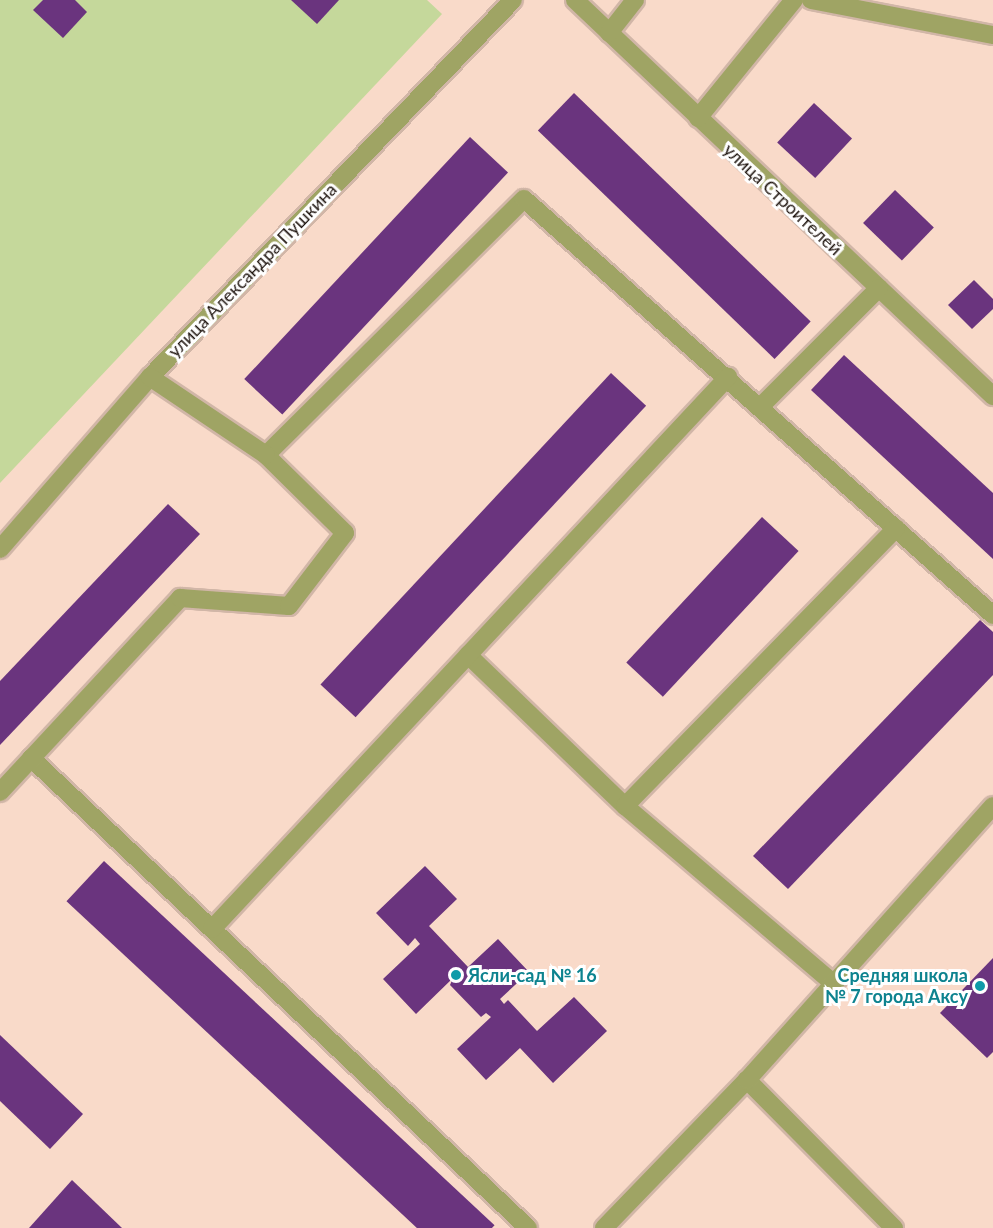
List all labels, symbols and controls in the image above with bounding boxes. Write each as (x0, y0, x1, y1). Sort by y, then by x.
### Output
street label: улица Строителей (719, 139, 847, 259)
street label: улица Александра Пушкина (163, 179, 341, 361)
place label: Ясли-сад № 16 (468, 964, 597, 986)
place label: Средняя школа № 7 города Аксу (825, 965, 968, 1008)
marker: Ясли-сад № 16 (449, 968, 463, 982)
marker: Средняя школа № 7 города Аксу (973, 979, 987, 993)

